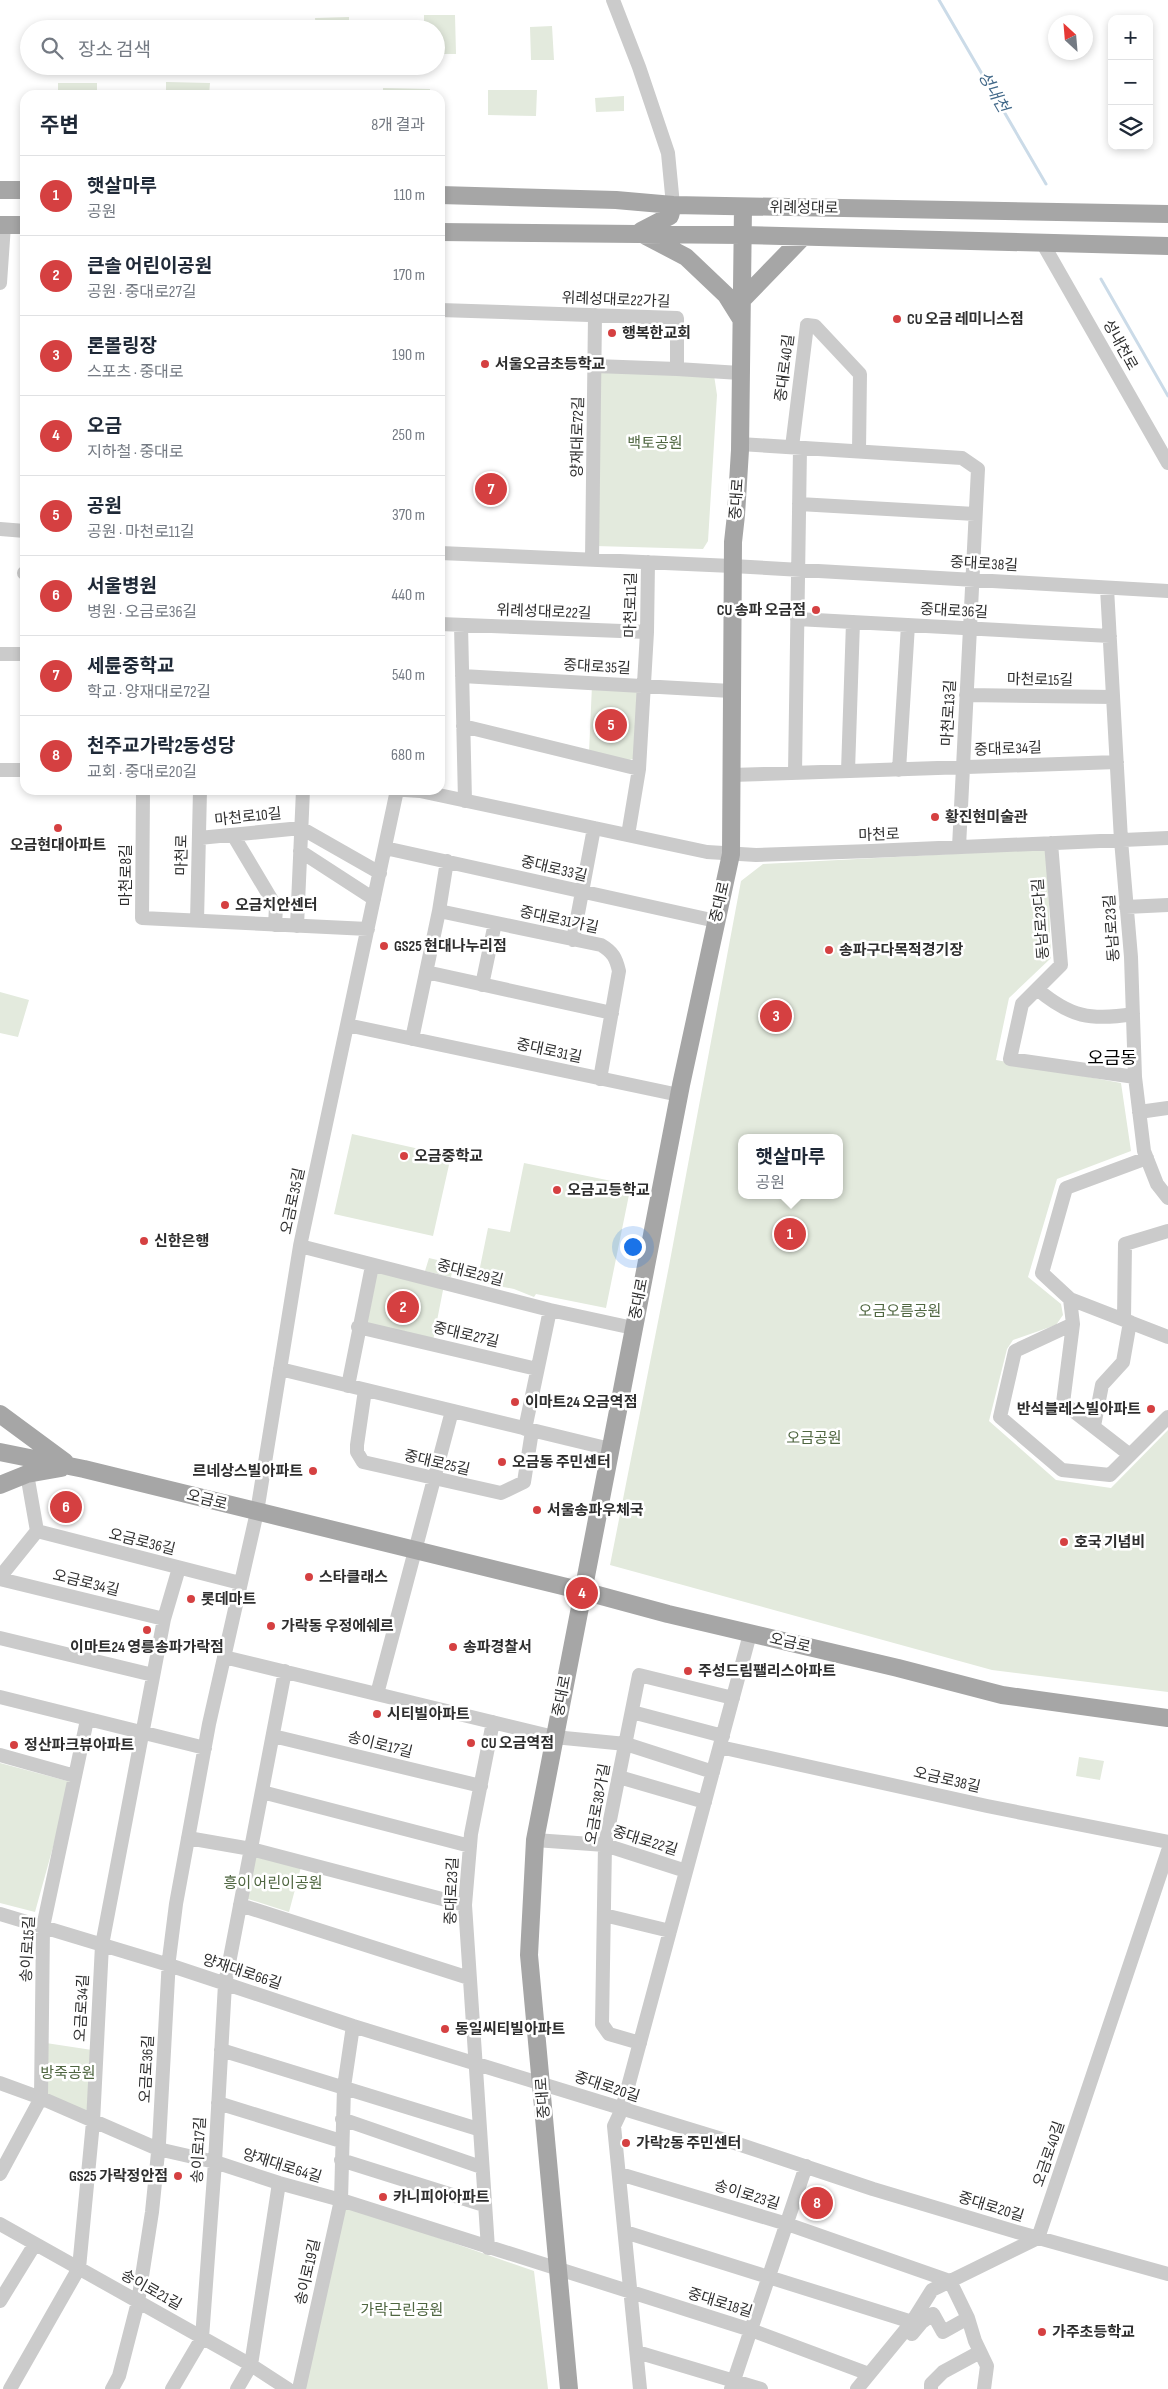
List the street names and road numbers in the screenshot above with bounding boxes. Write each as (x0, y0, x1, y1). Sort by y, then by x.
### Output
street label: 위례성대로 (769, 198, 839, 218)
street label: 위례성대로22가길 (561, 289, 671, 311)
street label: 성내천로 (1098, 316, 1142, 374)
street label: 중대로40길 (771, 333, 799, 403)
street label: 양재대로72길 (568, 396, 588, 478)
street label: 중대로 (726, 478, 748, 520)
street label: 중대로38길 (950, 553, 1018, 575)
street label: 마천로11길 (621, 572, 641, 638)
street label: 중대로36길 (920, 600, 988, 622)
street label: 위례성대로22길 (496, 601, 592, 623)
street label: 중대로35길 (563, 656, 631, 678)
street label: 마천로15길 (1007, 670, 1073, 690)
street label: 마천로13길 (938, 679, 960, 747)
street label: 중대로34길 (974, 738, 1042, 760)
street label: 마천로10길 (214, 804, 282, 830)
street label: 마천로 (858, 825, 900, 845)
street label: 마천로 (172, 834, 192, 876)
street label: 마천로8길 (117, 844, 136, 906)
street label: 중대로33길 (519, 852, 589, 886)
street label: 동남로23다길 (1029, 878, 1053, 960)
street label: 중대로 (706, 880, 734, 924)
street label: 동남로23길 (1100, 894, 1124, 962)
street label: 중대로31가길 (518, 902, 600, 938)
street label: 중대로31길 (514, 1035, 584, 1067)
street label: 오금로35길 (277, 1166, 309, 1236)
street label: 중대로29길 (435, 1256, 505, 1290)
street label: 중대로 (626, 1277, 652, 1321)
street label: 중대로27길 (431, 1318, 501, 1352)
street label: 중대로25길 (402, 1446, 472, 1480)
street label: 오금로 (185, 1486, 229, 1514)
street label: 오금로36길 (107, 1525, 177, 1559)
street label: 오금로34길 (51, 1566, 121, 1600)
street label: 오금로 (768, 1629, 812, 1657)
street label: 중대로 (549, 1674, 575, 1718)
street label: 송이로17길 (345, 1728, 415, 1762)
street label: 오금로38가길 (582, 1762, 614, 1846)
street label: 오금로38길 (912, 1763, 982, 1797)
street label: 중대로22길 (610, 1822, 680, 1860)
street label: 중대로23길 (441, 1857, 463, 1925)
street label: 송이로15길 (17, 1915, 39, 1983)
street label: 양재대로66길 (200, 1950, 284, 1994)
street label: 오금로34길 (71, 1974, 93, 2042)
street label: 오금로36길 (136, 2035, 158, 2103)
street label: 중대로20길 (572, 2067, 642, 2107)
street label: 중대로 (532, 2077, 554, 2119)
street label: 송이로17길 (188, 2116, 210, 2184)
street label: 오금로40길 (1029, 2119, 1069, 2189)
street label: 양재대로64길 (240, 2145, 324, 2187)
street label: 송이로23길 (712, 2176, 782, 2214)
street label: 중대로20길 (956, 2188, 1026, 2226)
street label: 송이로19길 (291, 2237, 325, 2307)
street label: 송이로21길 (117, 2266, 185, 2314)
street label: 중대로18길 (685, 2284, 755, 2322)

